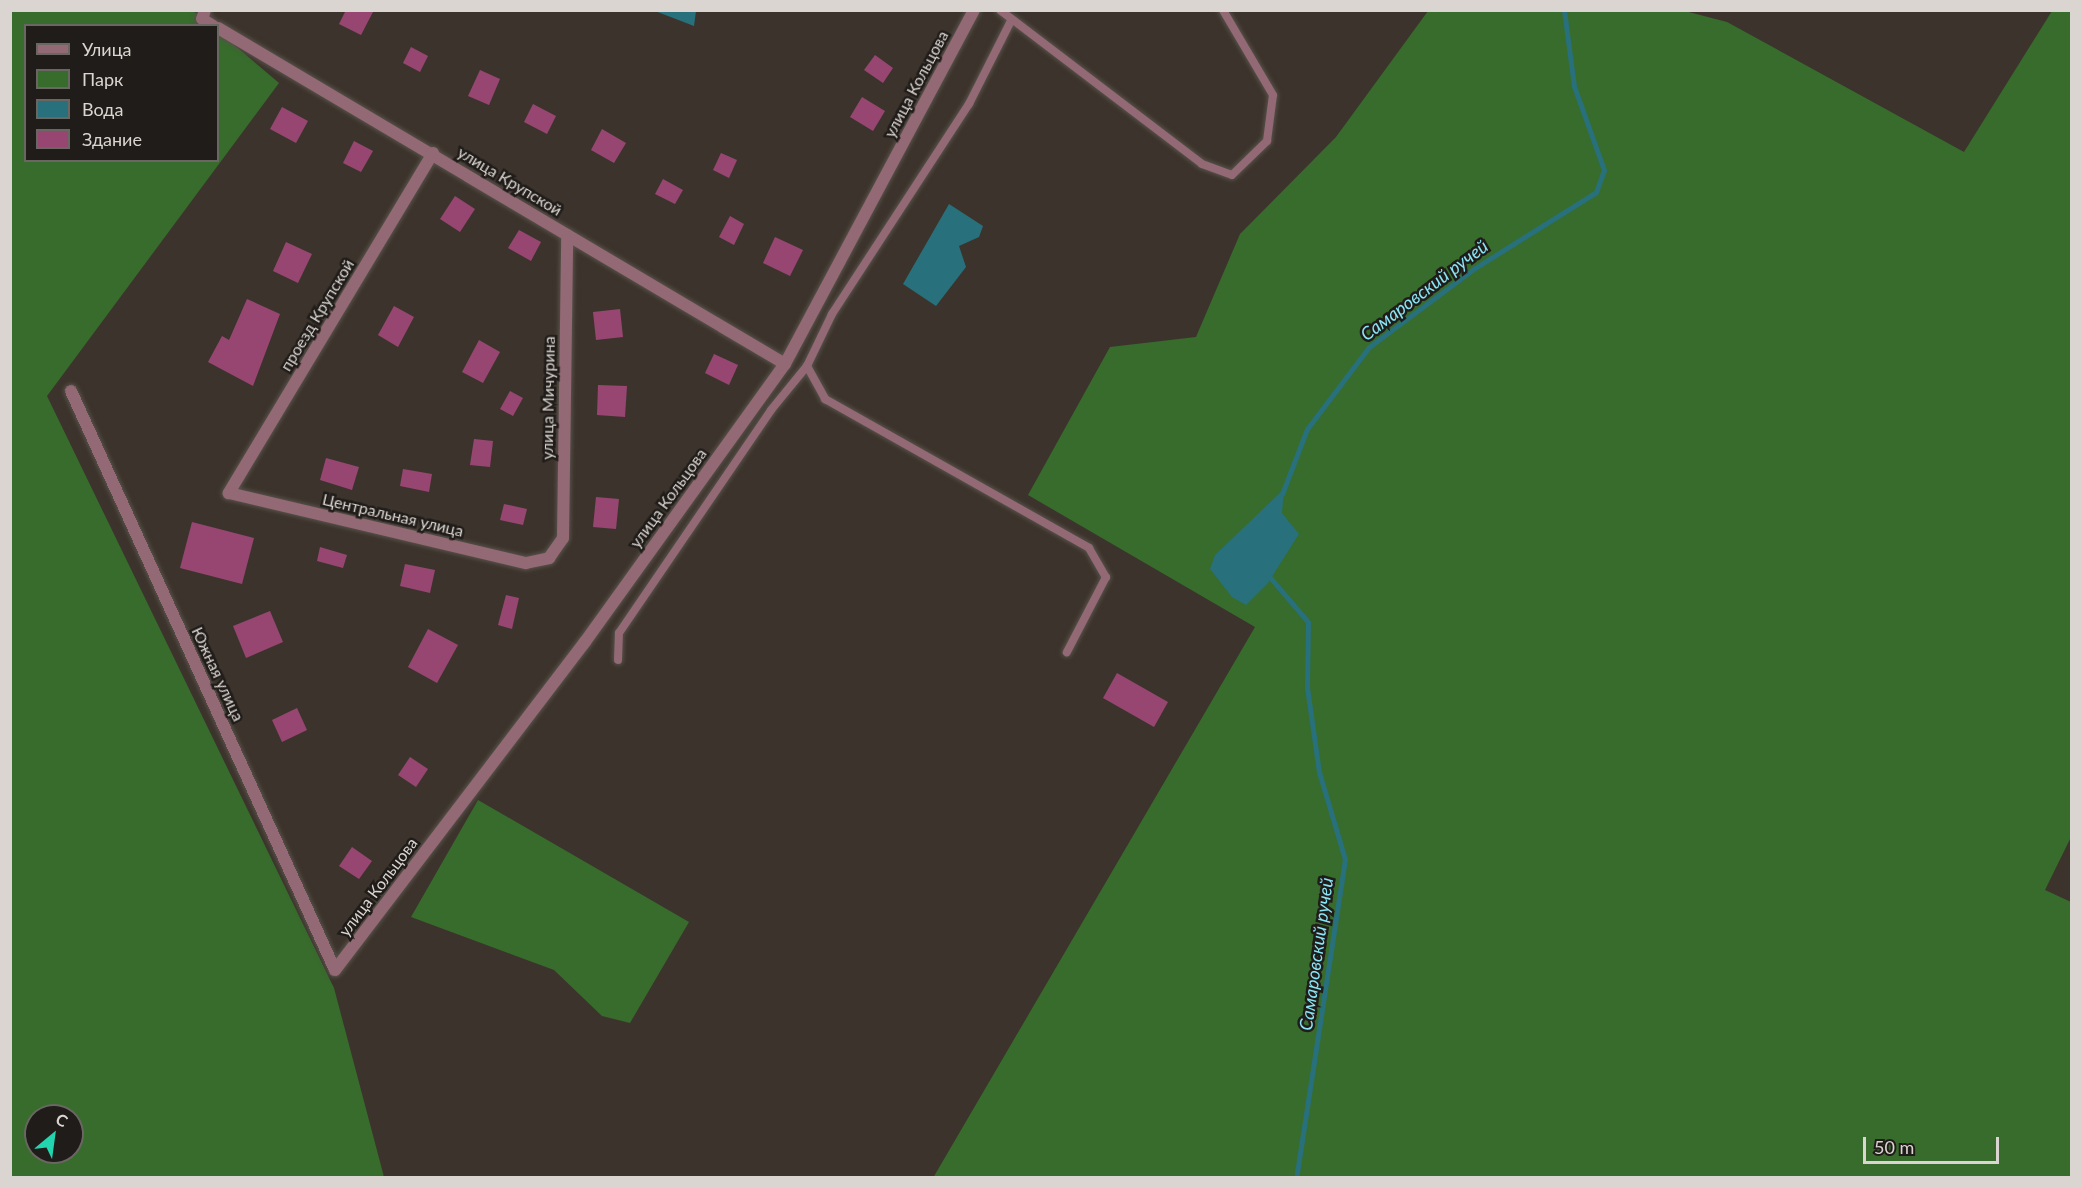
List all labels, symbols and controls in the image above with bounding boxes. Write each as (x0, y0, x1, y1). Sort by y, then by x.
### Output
legend (24, 24, 219, 162)
street label: улица Кольцова (880, 27, 952, 141)
text: Улица (82, 38, 132, 60)
text: Парк (82, 68, 123, 90)
text: Вода (82, 98, 123, 120)
text: Здание (82, 128, 142, 150)
street label: улица Крупской (454, 142, 566, 220)
water label: Самаровский ручей (1356, 235, 1492, 345)
street label: проезд Крупской (276, 256, 358, 374)
street label: улица Мичурина (537, 336, 559, 460)
street label: улица Кольцова (625, 445, 711, 551)
street label: Центральная улица (321, 489, 465, 541)
street label: Южная улица (188, 624, 248, 724)
street label: улица Кольцова (335, 834, 421, 940)
water label: Самаровский ручей (1295, 876, 1337, 1032)
north arrow (24, 1104, 84, 1164)
text: С (53, 1109, 71, 1130)
scale bar (1866, 1125, 2002, 1163)
text: 50 m (1874, 1136, 1914, 1158)

